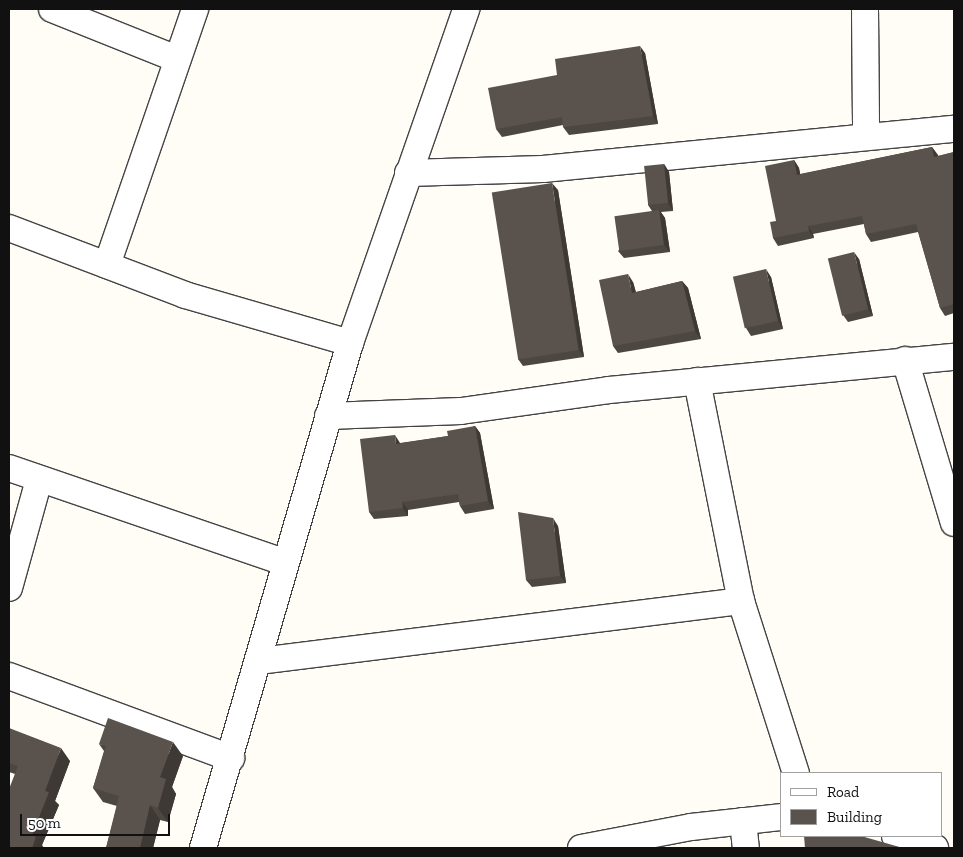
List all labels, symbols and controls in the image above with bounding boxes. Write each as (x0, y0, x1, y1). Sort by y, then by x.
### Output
legend (780, 772, 943, 837)
text: Road (827, 783, 859, 801)
scale bar (22, 804, 172, 836)
text: Building (827, 808, 882, 826)
text: 50 m (28, 814, 61, 832)

